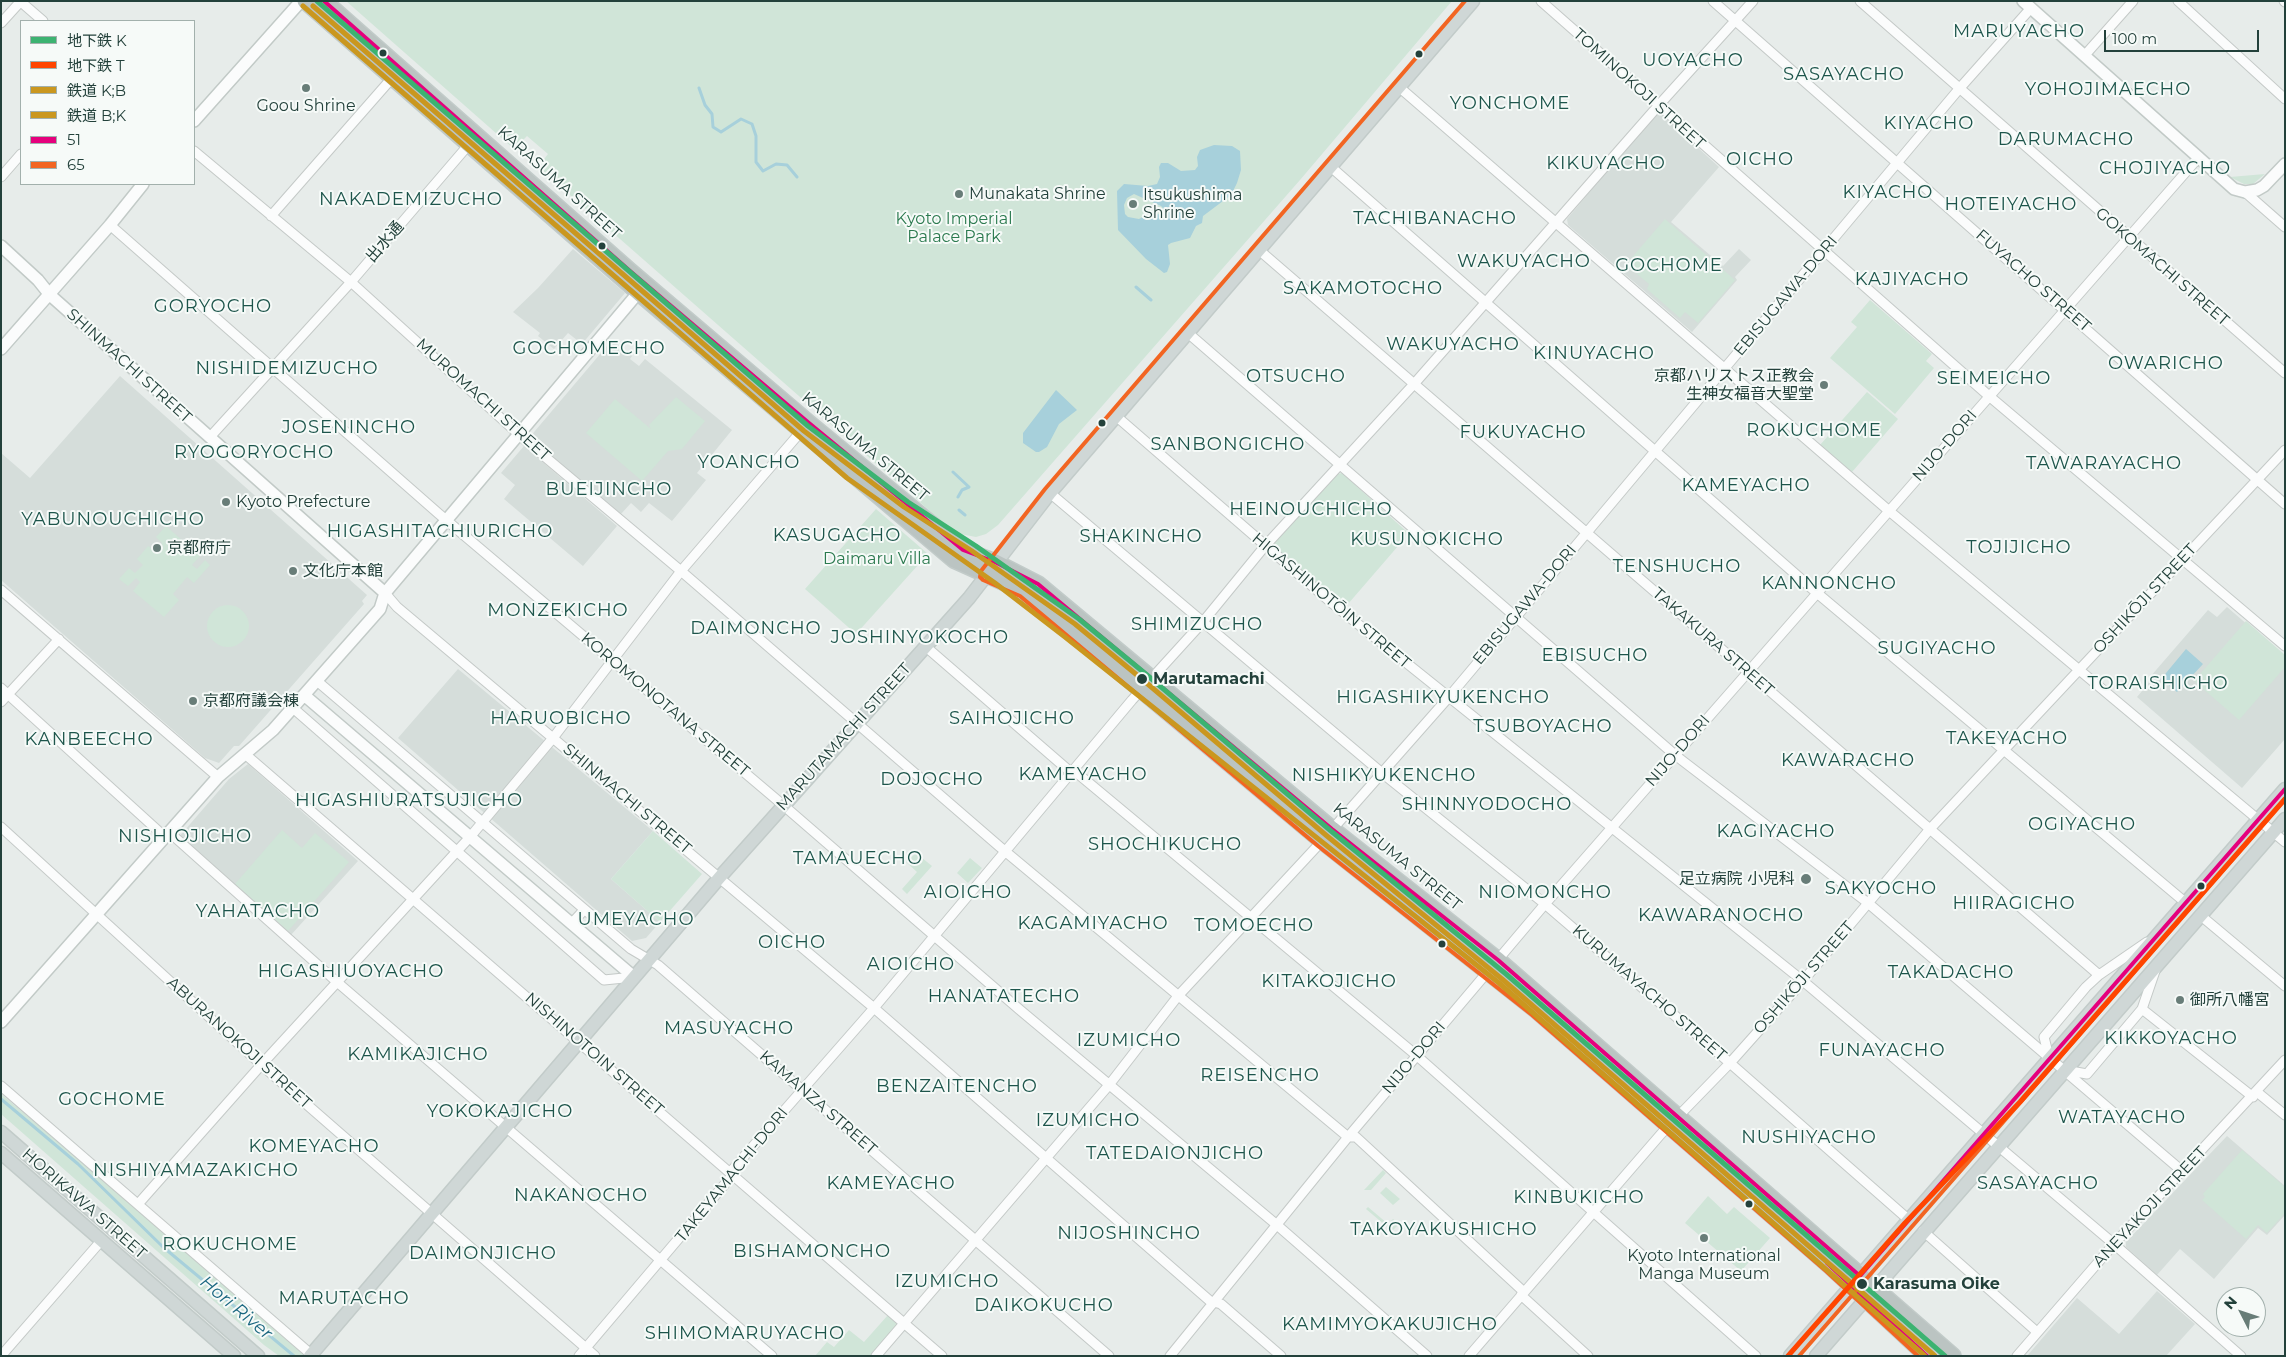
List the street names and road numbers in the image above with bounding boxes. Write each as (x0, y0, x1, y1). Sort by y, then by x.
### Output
street label: TOMINOKOJI STREET (1569, 25, 1709, 153)
street label: KARASUMA STREET (493, 122, 625, 244)
street label: GOKOMACHI STREET (2091, 204, 2233, 330)
street label: 出水通 (362, 218, 408, 266)
street label: FUYACHO STREET (1971, 226, 2095, 336)
street label: EBISUGAWA-DORI (1730, 232, 1842, 360)
street label: SHINMACHI STREET (63, 305, 195, 427)
street label: MUROMACHI STREET (412, 335, 554, 465)
street label: KARASUMA STREET (798, 388, 932, 506)
street label: NIJO-DORI (1909, 406, 1981, 486)
street label: HIGASHINOTŌIN STREET (1248, 529, 1414, 673)
street label: OSHIKŌJI STREET (2089, 540, 2201, 658)
street label: EBISUGAWA-DORI (1469, 541, 1581, 669)
street label: TAKAKURA STREET (1648, 584, 1778, 700)
street label: KOROMONOTANA STREET (577, 629, 753, 781)
street label: MARUTAMACHI STREET (773, 659, 915, 815)
street label: NIJO-DORI (1642, 711, 1714, 791)
street label: SHINMACHI STREET (559, 740, 695, 858)
street label: KARASUMA STREET (1329, 799, 1465, 915)
street label: OSHIKŌJI STREET (1750, 918, 1858, 1038)
street label: KURUMAYACHO STREET (1568, 921, 1730, 1065)
street label: ABURANOKOJI STREET (163, 973, 315, 1113)
street label: NISHINOTOIN STREET (521, 989, 667, 1119)
street label: NIJO-DORI (1378, 1018, 1450, 1098)
street label: KAMANZA STREET (755, 1047, 881, 1159)
street label: TAKEYAMACHI-DORI (672, 1104, 792, 1246)
street label: ANEYAKOJI STREET (2089, 1143, 2211, 1271)
street label: HORIKAWA STREET (18, 1145, 150, 1263)

